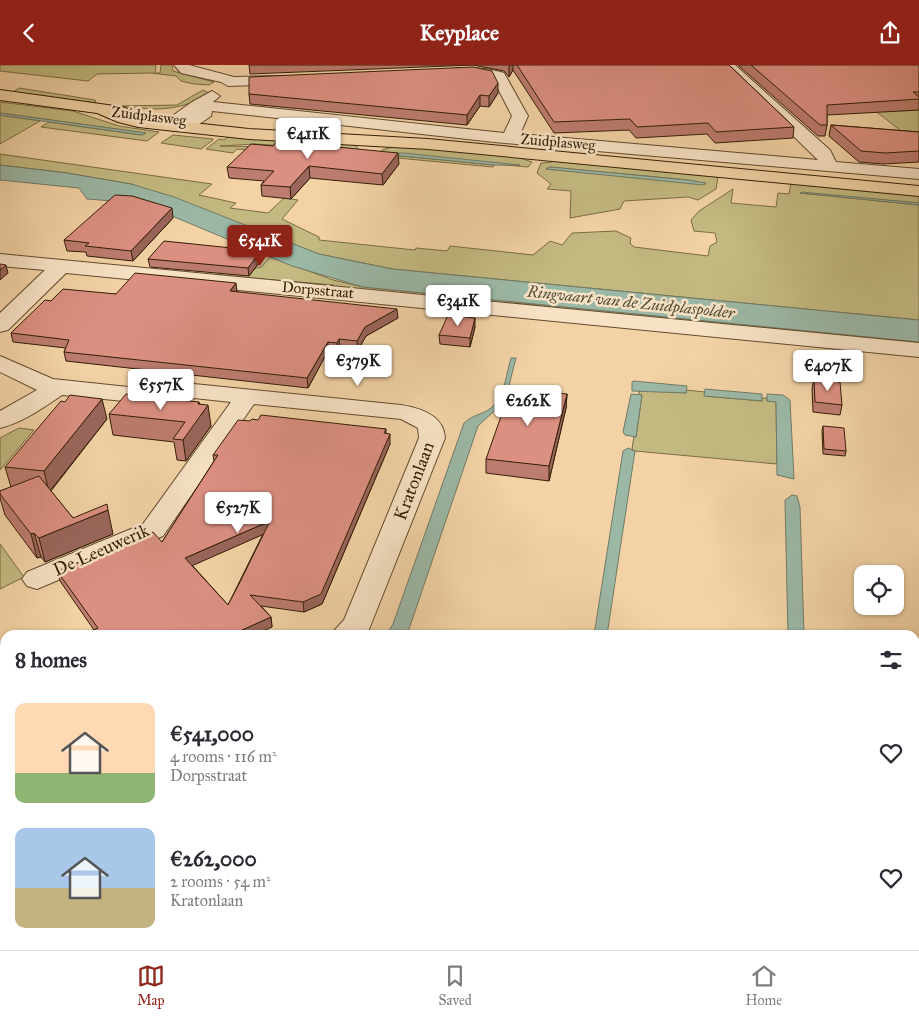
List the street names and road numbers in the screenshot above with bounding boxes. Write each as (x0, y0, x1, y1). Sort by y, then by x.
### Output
street label: Zuidplasweg (111, 102, 188, 130)
street label: Zuidplasweg (520, 130, 597, 154)
street label: Dorpsstraat (281, 278, 356, 302)
street label: Kratonlaan (389, 438, 439, 523)
street label: De Leeuwerik (50, 519, 153, 581)

